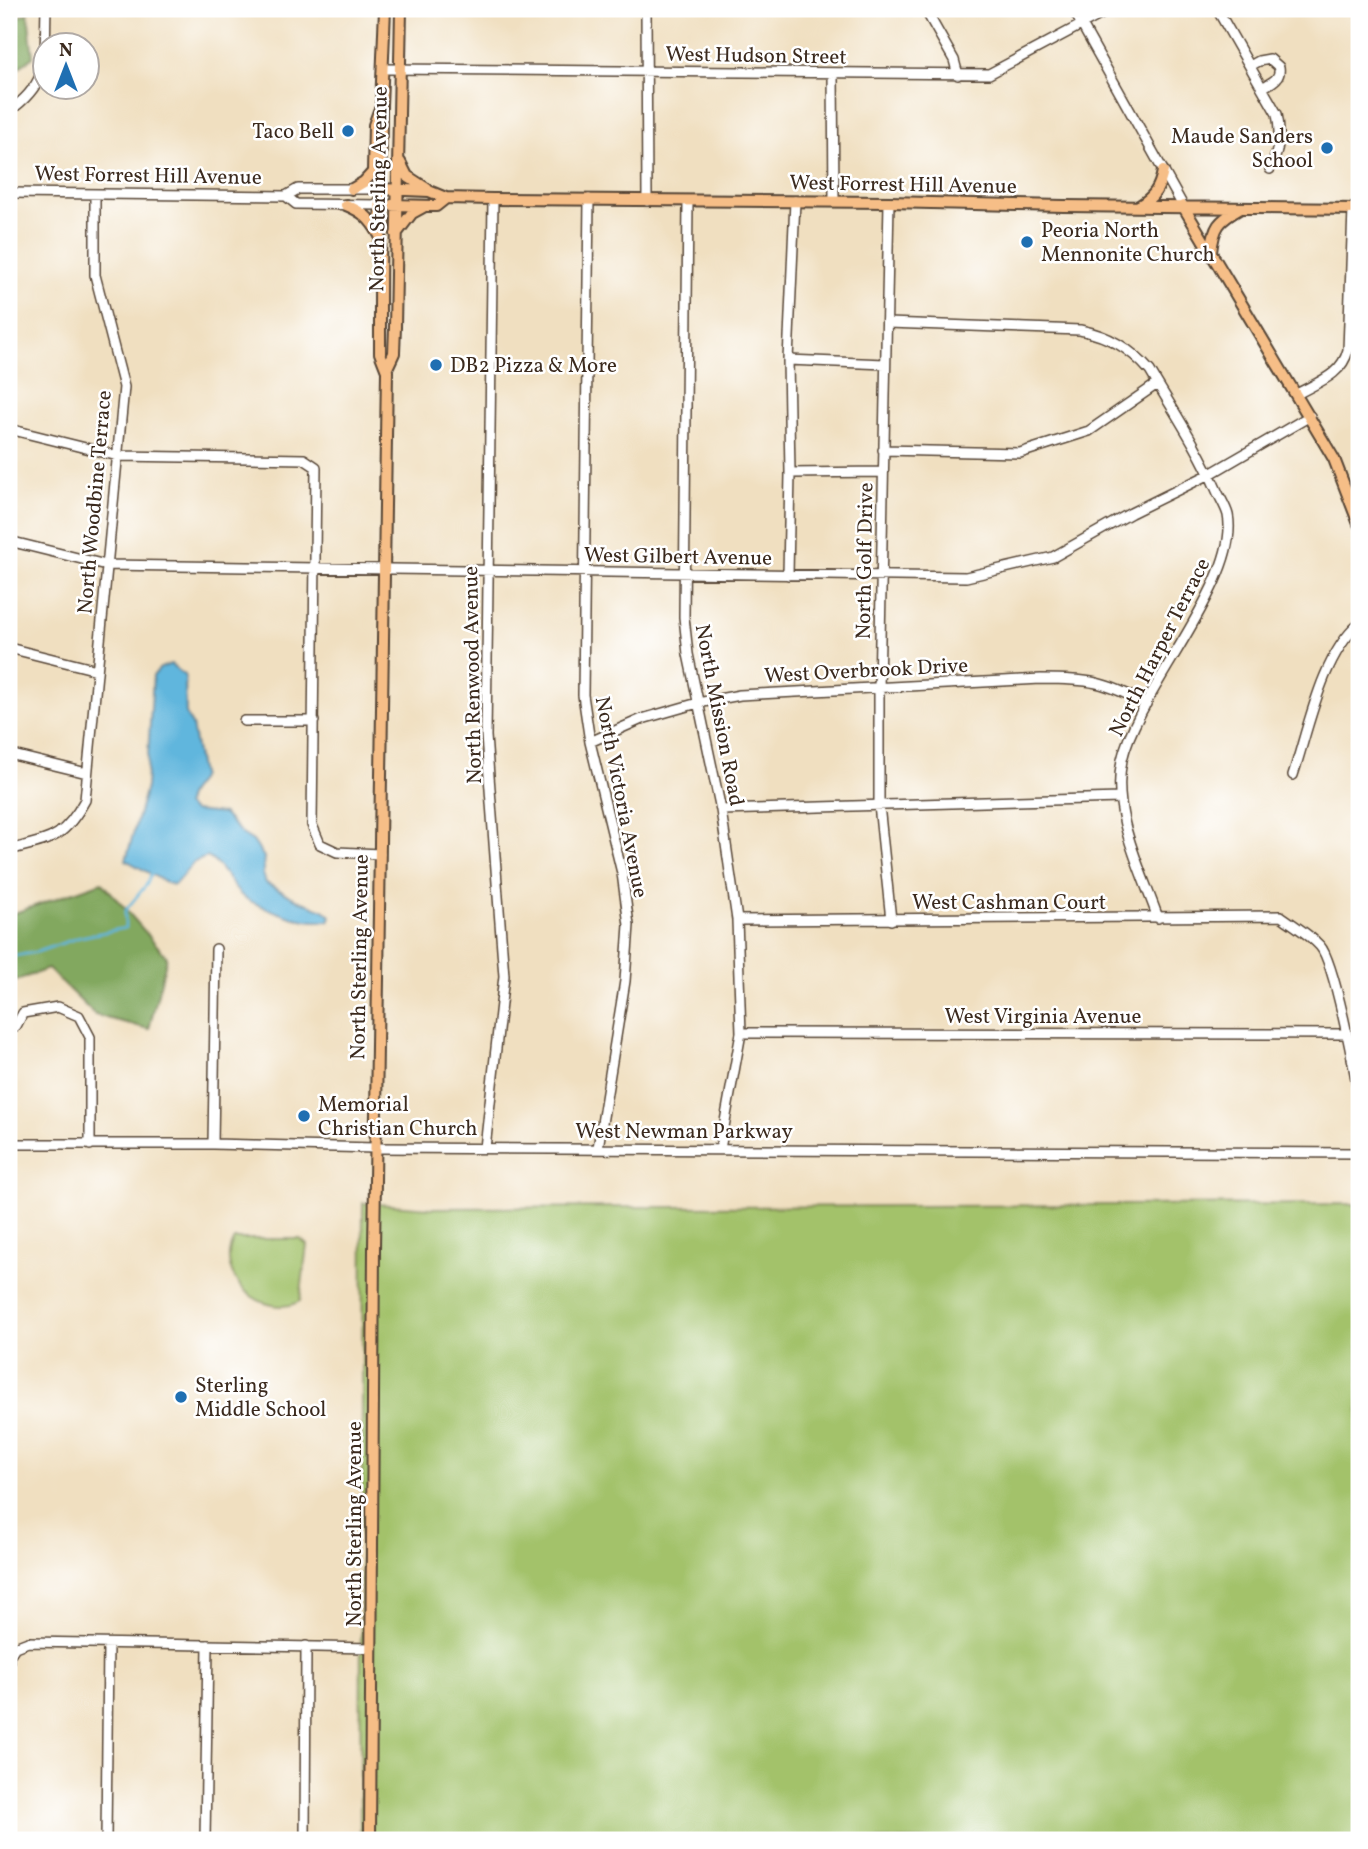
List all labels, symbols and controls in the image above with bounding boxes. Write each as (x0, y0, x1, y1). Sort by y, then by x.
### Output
north arrow (32, 32, 102, 102)
text: N (59, 38, 73, 64)
street label: West Hudson Street (665, 40, 847, 73)
street label: North Sterling Avenue (363, 86, 396, 292)
place label: Taco Bell (252, 118, 334, 147)
marker: Taco Bell (340, 123, 356, 139)
place label: Maude Sanders School (1171, 123, 1313, 176)
marker: Maude Sanders School (1319, 140, 1335, 156)
street label: West Forrest Hill Avenue (34, 160, 262, 193)
street label: West Forrest Hill Avenue (789, 169, 1017, 202)
place label: Peoria North Mennonite Church (1041, 217, 1215, 270)
marker: Peoria North Mennonite Church (1019, 234, 1035, 250)
place label: DB2 Pizza & More (450, 352, 617, 381)
marker: DB2 Pizza & More (428, 357, 444, 373)
street label: North Woodbine Terrace (71, 389, 120, 615)
street label: North Golf Drive (850, 482, 881, 640)
street label: West Gilbert Avenue (584, 541, 772, 574)
street label: North Harper Terrace (1103, 553, 1218, 742)
street label: North Renwood Avenue (457, 566, 490, 784)
street label: North Mission Road (687, 622, 750, 809)
street label: West Overbrook Drive (763, 652, 969, 691)
street label: North Victoria Avenue (587, 694, 654, 901)
street label: North Sterling Avenue (344, 854, 377, 1060)
street label: West Cashman Court (912, 889, 1106, 918)
street label: West Virginia Avenue (944, 1003, 1142, 1032)
place label: Memorial Christian Church (318, 1091, 477, 1144)
marker: Memorial Christian Church (296, 1108, 312, 1124)
street label: West Newman Parkway (575, 1118, 793, 1147)
place label: Sterling Middle School (195, 1372, 326, 1425)
marker: Sterling Middle School (173, 1389, 189, 1405)
street label: North Sterling Avenue (341, 1421, 370, 1627)

